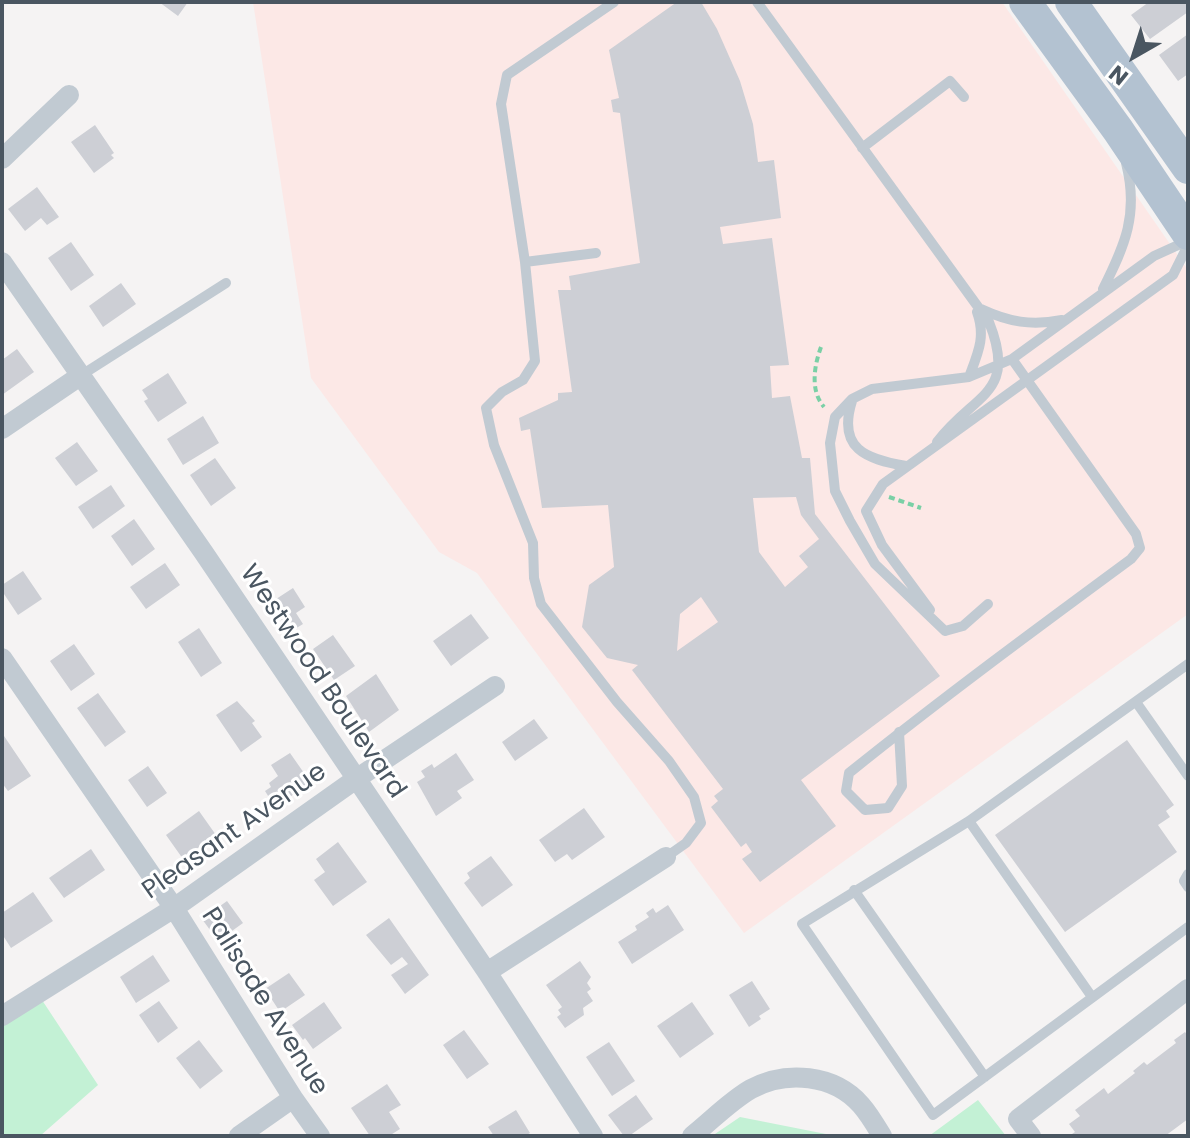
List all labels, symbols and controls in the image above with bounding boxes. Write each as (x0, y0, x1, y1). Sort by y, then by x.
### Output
north arrow (1094, 16, 1174, 96)
text: N (1102, 58, 1135, 92)
street label: Westwood Boulevard (232, 559, 412, 805)
street label: Pleasant Avenue (137, 757, 333, 907)
street label: Palisade Avenue (194, 903, 334, 1101)

